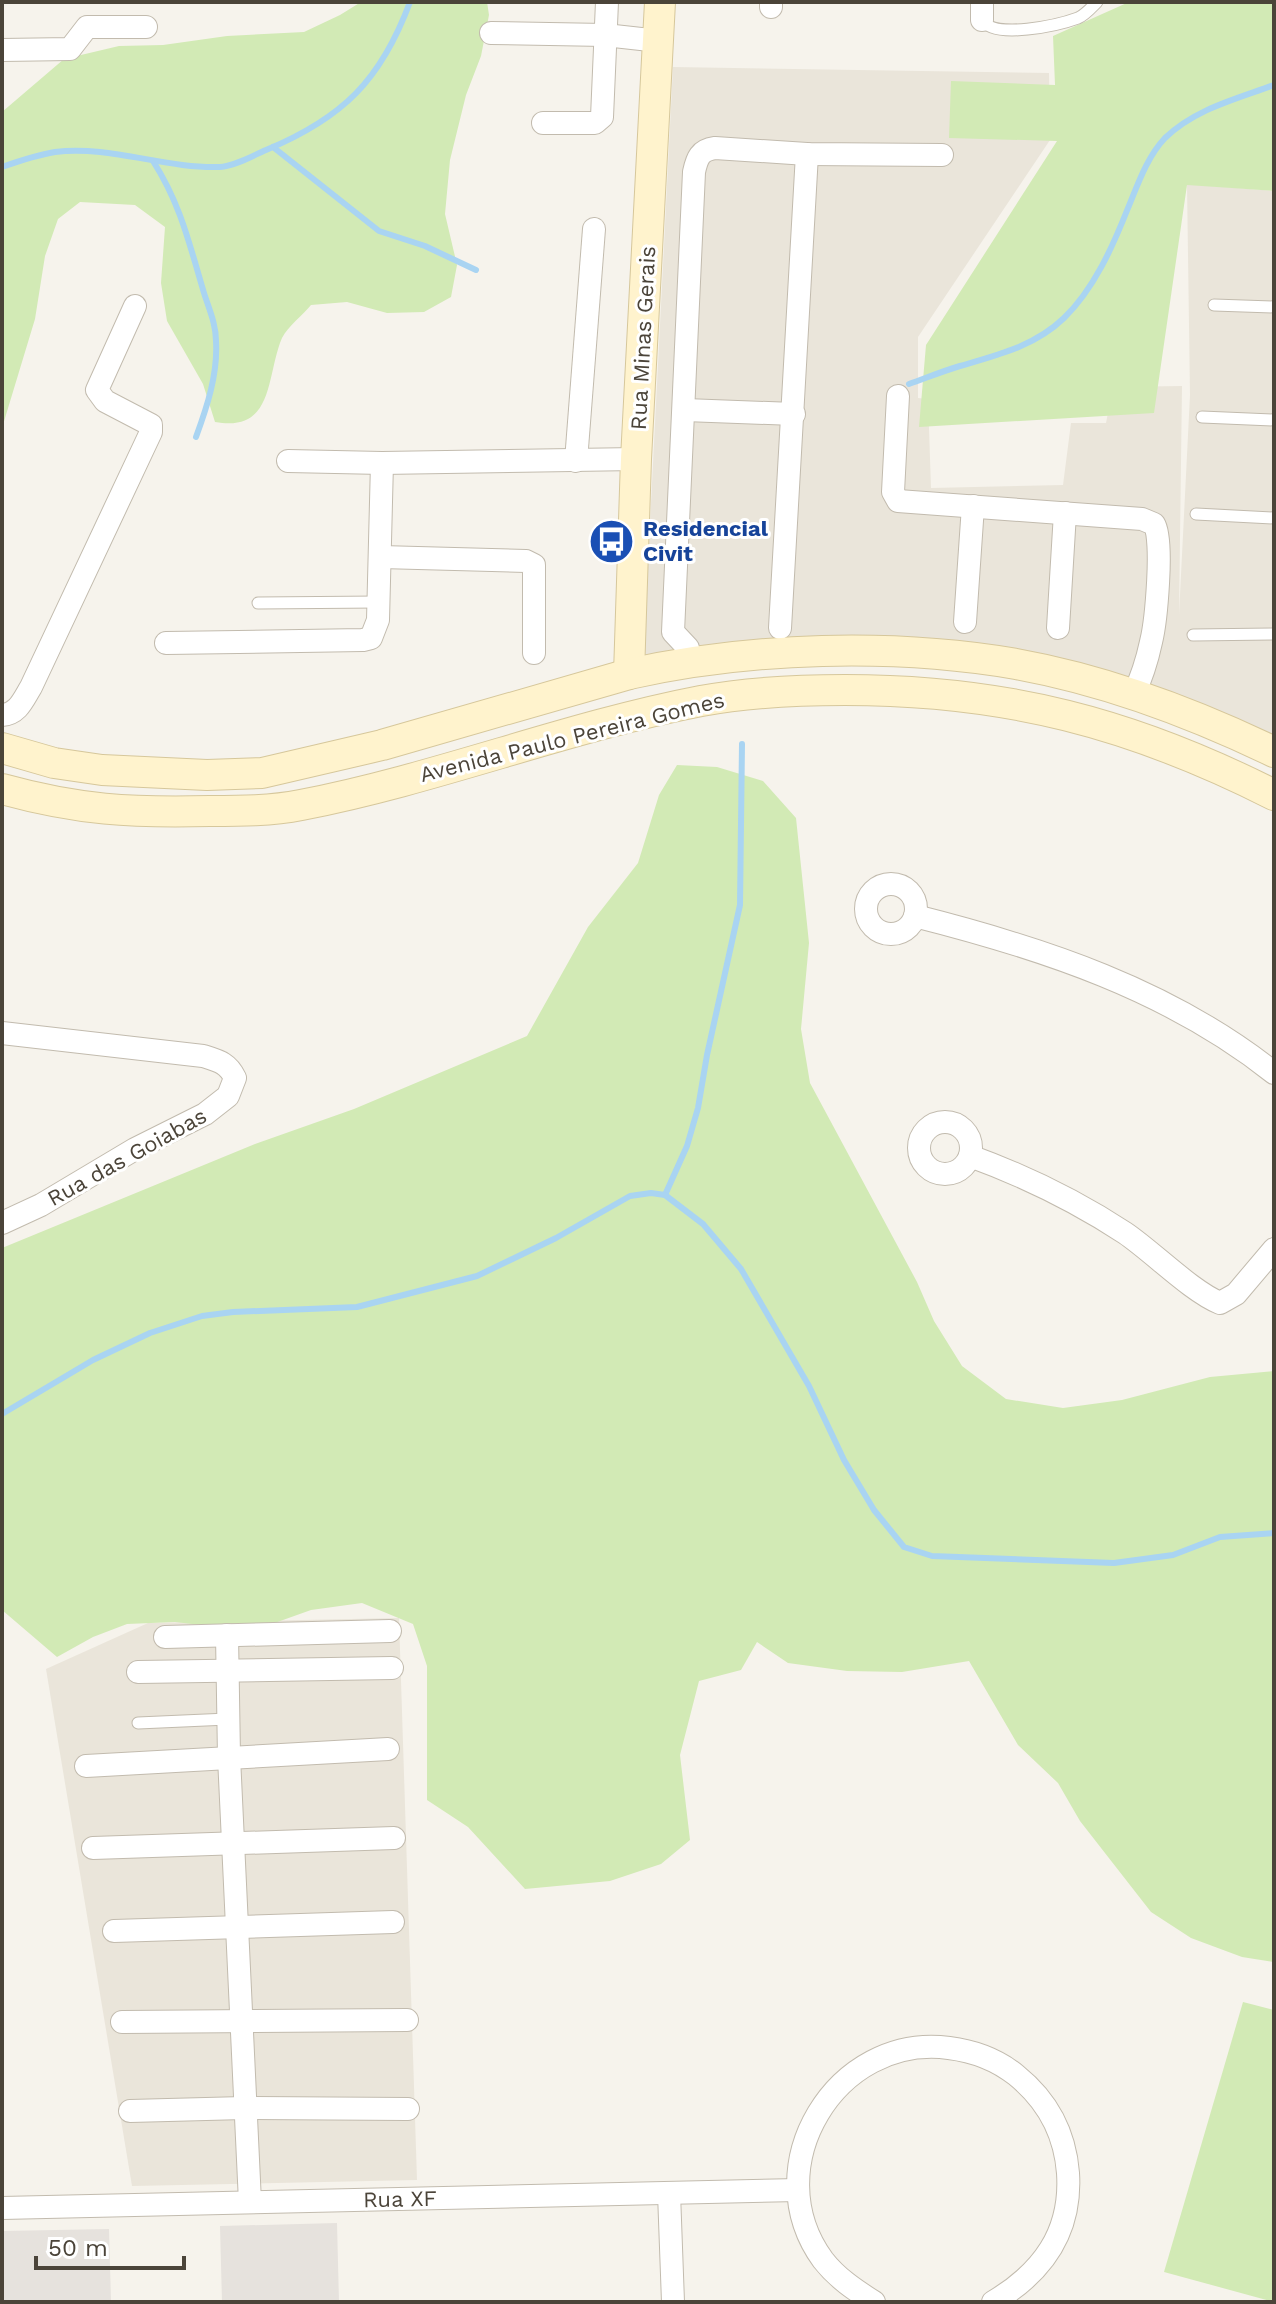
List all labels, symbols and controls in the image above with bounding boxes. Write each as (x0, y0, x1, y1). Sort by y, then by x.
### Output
street label: Rua Minas Gerais (626, 245, 660, 431)
place label: Residencial Civit (643, 516, 769, 566)
bus stop icon: Residencial Civit (588, 517, 636, 565)
street label: Avenida Paulo Pereira Gomes (417, 687, 727, 787)
street label: Rua das Goiabas (43, 1103, 211, 1211)
street label: Rua XF (363, 2186, 437, 2212)
scale bar (36, 2220, 184, 2270)
text: 50 m (48, 2234, 108, 2262)

